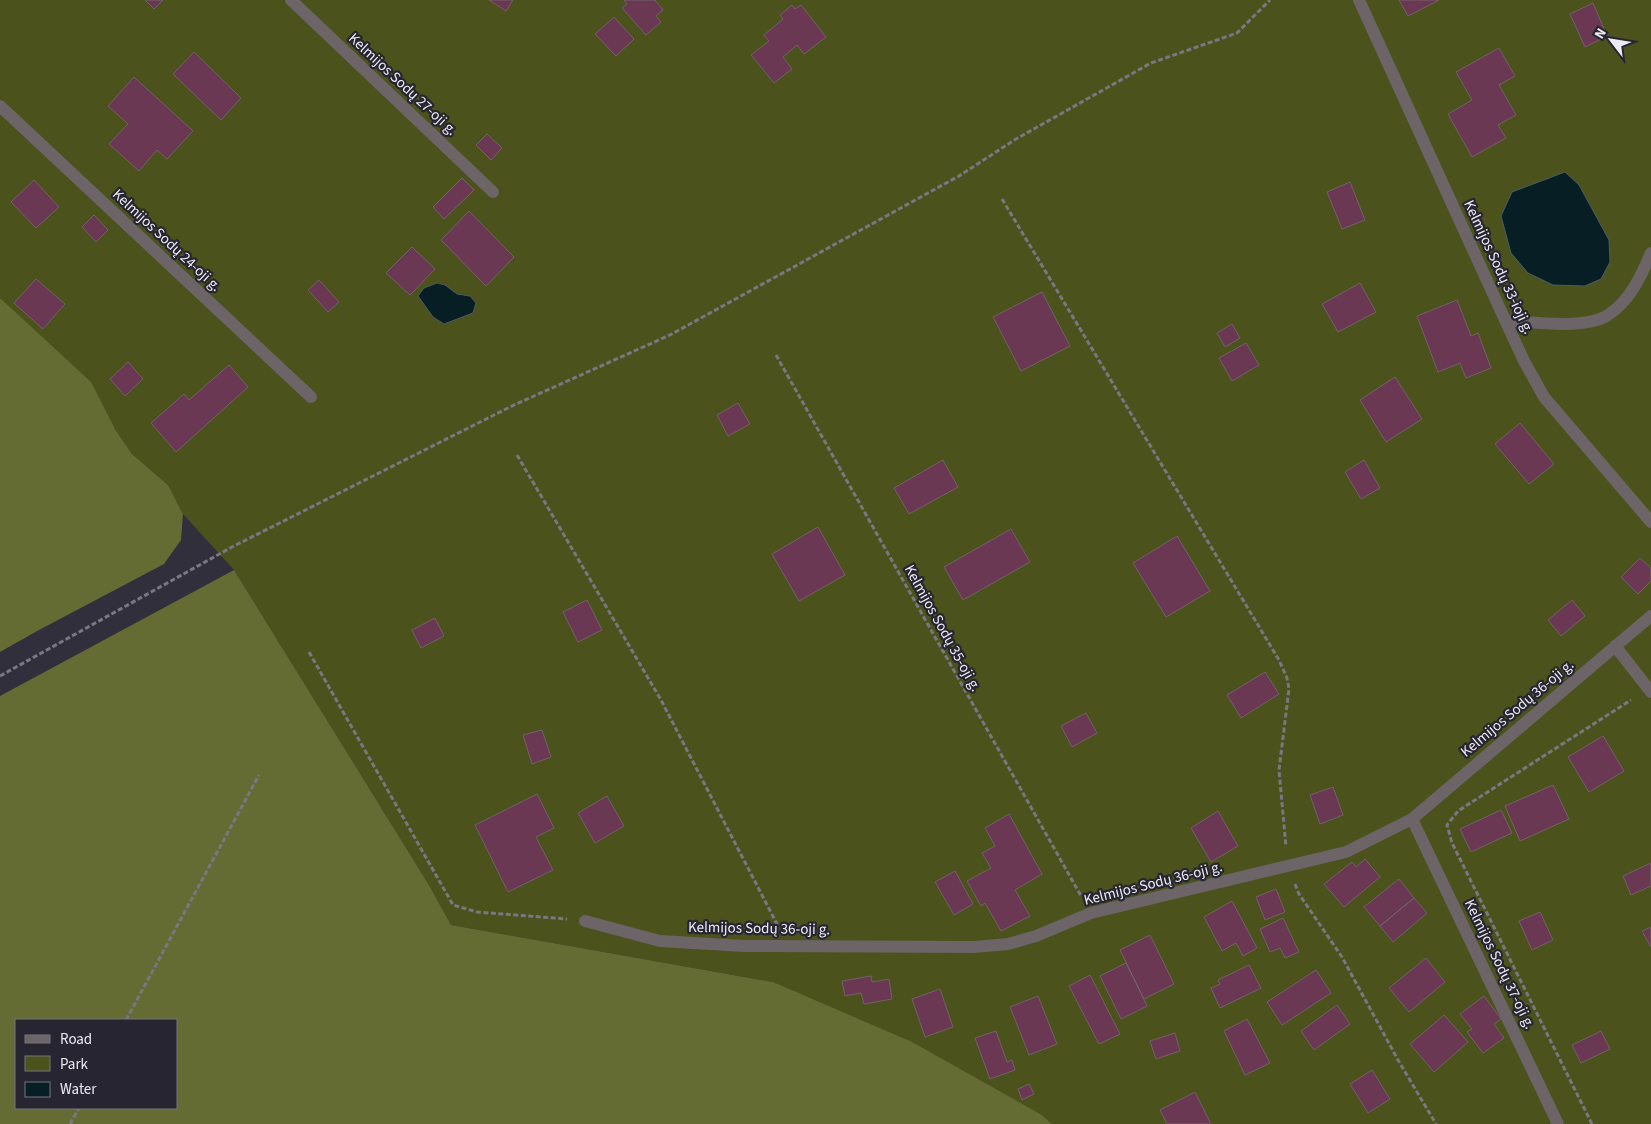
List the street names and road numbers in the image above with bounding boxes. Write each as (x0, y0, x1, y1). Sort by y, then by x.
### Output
street label: Kelmijos Sodų 27-oji g. (344, 28, 462, 140)
street label: Kelmijos Sodų 24-oji g. (108, 184, 226, 296)
street label: Kelmijos Sodų 33-ioji g. (1458, 197, 1539, 338)
street label: Kelmijos Sodų 35-oji g. (899, 561, 986, 695)
street label: Kelmijos Sodų 36-oji g. (1456, 655, 1578, 762)
street label: Kelmijos Sodų 36-oji g. (1082, 856, 1225, 911)
street label: Kelmijos Sodų 37-oji g. (1459, 896, 1540, 1033)
street label: Kelmijos Sodų 36-oji g. (688, 917, 830, 940)

